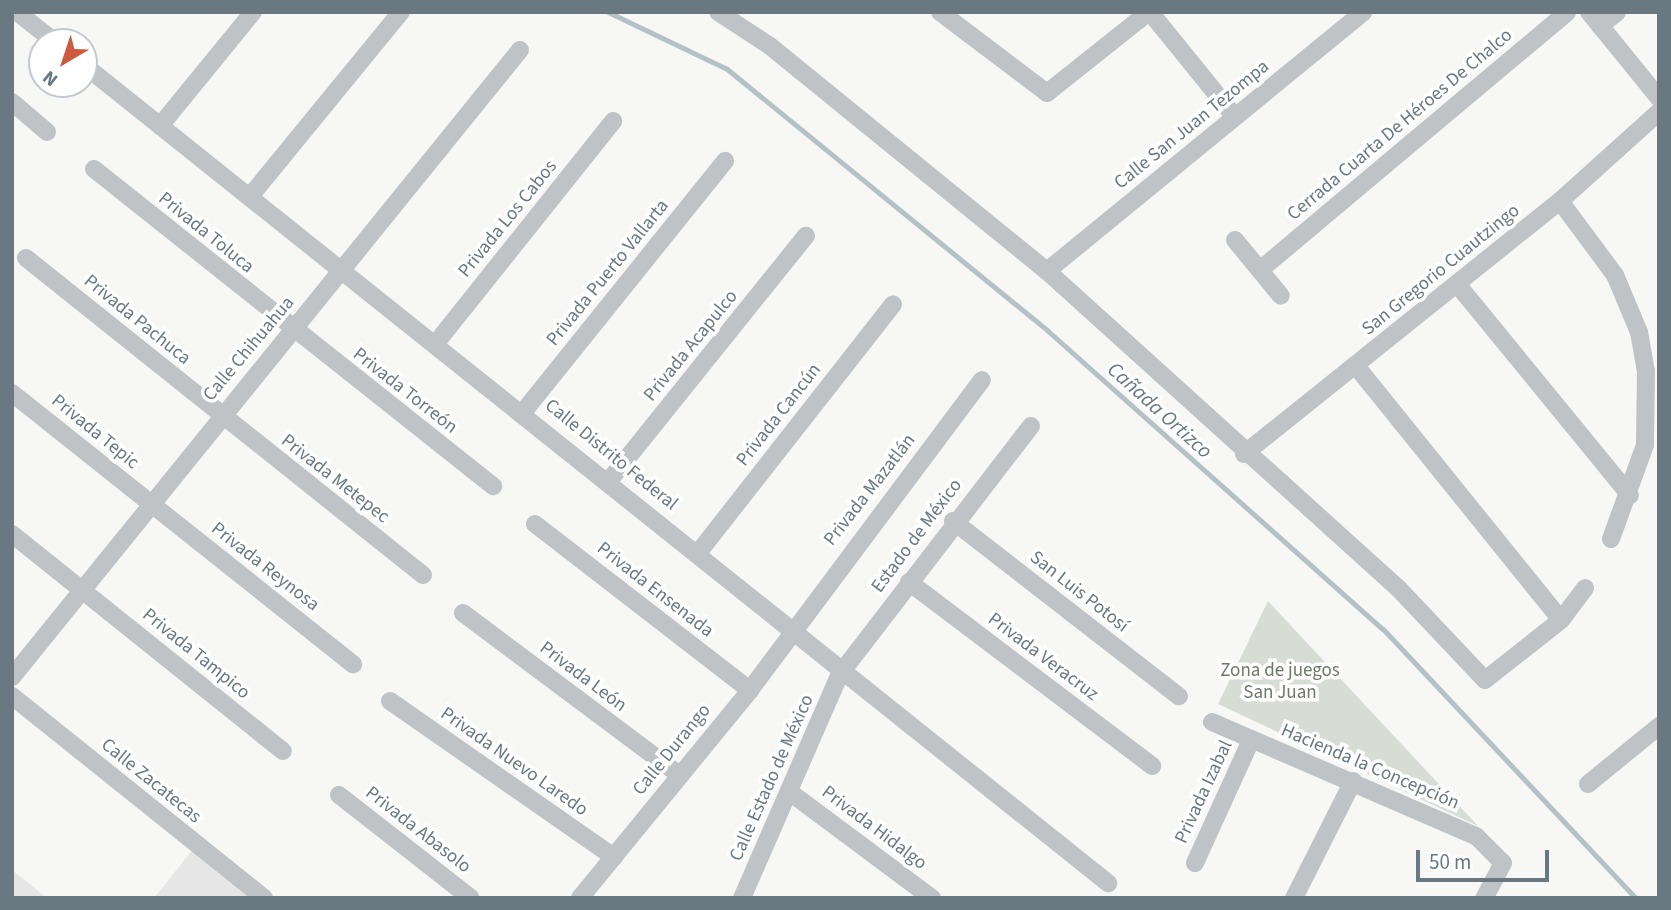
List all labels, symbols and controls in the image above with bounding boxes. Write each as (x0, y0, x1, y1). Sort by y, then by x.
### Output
street label: Cerrada Cuarta De Héroes De Chalco (1283, 24, 1517, 226)
north arrow (28, 28, 98, 98)
street label: Calle San Juan Tezompa (1110, 56, 1274, 194)
text: N (37, 64, 64, 93)
street label: Privada Los Cabos (454, 156, 562, 282)
street label: Privada Toluca (154, 187, 258, 279)
street label: Privada Puerto Vallarta (542, 195, 674, 351)
street label: San Gregorio Cuautzingo (1358, 199, 1524, 341)
street label: Privada Pachuca (79, 270, 195, 370)
street label: Privada Acapulco (639, 286, 743, 406)
street label: Calle Chihuahua (199, 292, 299, 406)
street label: Privada Torreón (348, 343, 462, 439)
water label: Cañada Ortizco (1102, 356, 1218, 464)
street label: Privada Cancún (732, 359, 826, 471)
street label: Privada Tepic (47, 390, 143, 474)
street label: Calle Distrito Federal (540, 394, 682, 516)
street label: Privada Metepec (276, 430, 394, 528)
street label: Privada Mazatlán (819, 430, 921, 550)
street label: Estado de México (867, 475, 967, 597)
street label: Privada Reynosa (206, 518, 324, 616)
street label: Privada Ensenada (592, 537, 718, 643)
street label: San Luis Potosí (1025, 546, 1133, 638)
street label: Privada Tampico (138, 604, 254, 704)
street label: Privada Veracruz (983, 608, 1103, 706)
street label: Privada León (535, 637, 631, 717)
park label: Zona de juegos San Juan (1220, 660, 1340, 704)
street label: Calle Estado de México (725, 691, 819, 865)
street label: Calle Durango (628, 700, 716, 800)
street label: Privada Nuevo Laredo (436, 703, 592, 821)
street label: Hacienda la Concepción (1278, 719, 1462, 815)
street label: Calle Zacatecas (96, 734, 206, 828)
street label: Privada Izabal (1170, 737, 1238, 847)
street label: Privada Hidalgo (817, 781, 931, 875)
street label: Privada Abasolo (361, 782, 475, 878)
scale bar (1419, 836, 1552, 880)
text: 50 m (1429, 847, 1471, 877)

